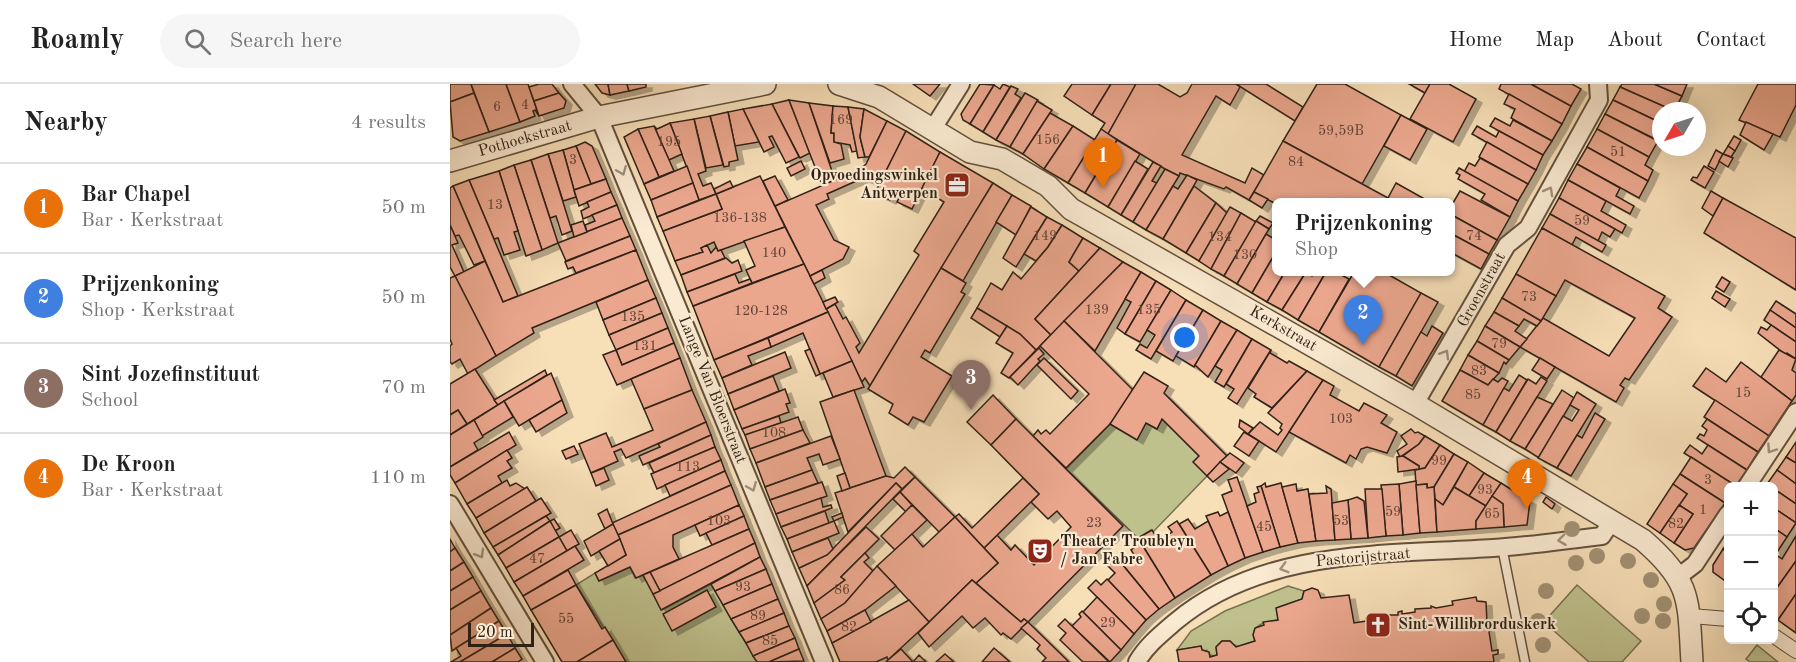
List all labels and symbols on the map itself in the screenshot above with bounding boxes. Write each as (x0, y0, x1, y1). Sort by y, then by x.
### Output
house number: 4 (521, 98, 529, 112)
house number: 6 (493, 100, 501, 114)
north arrow (1652, 102, 1706, 156)
house number: 169 (829, 113, 853, 127)
street label: Pothoekstraat (476, 118, 574, 160)
house number: 59,59B (1318, 124, 1364, 138)
house number: 156 (1036, 133, 1060, 147)
house number: 195 (657, 135, 681, 149)
pin: 1 (1084, 138, 1122, 188)
house number: 51 (1610, 145, 1626, 159)
house number: 3 (569, 153, 577, 167)
house number: 84 (1288, 155, 1304, 169)
one-way arrow (615, 165, 627, 176)
place label: Opvoedingswinkel Antwerpen (810, 168, 938, 202)
office icon: Opvoedingswinkel Antwerpen (942, 170, 972, 200)
one-way arrow (1541, 187, 1553, 197)
house number: 13 (487, 198, 503, 212)
house number: 136-138 (713, 211, 767, 225)
house number: 59 (1574, 214, 1590, 228)
house number: 149 (1033, 229, 1057, 243)
house number: 74 (1466, 229, 1482, 243)
house number: 134 (1208, 230, 1232, 244)
house number: 140 (762, 246, 786, 260)
house number: 130 (1233, 248, 1257, 262)
street label: Groenstraat (1455, 250, 1509, 330)
house number: 73 (1521, 290, 1537, 304)
pin: 2 (1344, 296, 1382, 345)
house number: 139 (1085, 303, 1109, 317)
house number: 135 (1137, 303, 1161, 317)
street label: Kerkstraat (1247, 303, 1320, 355)
house number: 120-128 (734, 304, 788, 318)
house number: 135 (621, 310, 645, 324)
street label: Lange Van Bloerstraat (675, 314, 749, 466)
your location (1170, 323, 1199, 352)
house number: 79 (1491, 337, 1507, 351)
house number: 131 (633, 339, 657, 353)
one-way arrow (1438, 350, 1450, 360)
pin: 3 (952, 360, 990, 410)
house number: 83 (1471, 364, 1487, 378)
house number: 15 (1735, 386, 1751, 400)
house number: 85 (1465, 388, 1481, 402)
house number: 103 (1329, 412, 1353, 426)
house number: 108 (762, 426, 786, 440)
one-way arrow (1768, 443, 1779, 454)
house number: 99 (1431, 454, 1447, 468)
house number: 113 (676, 460, 700, 474)
pin: 4 (1508, 460, 1546, 509)
house number: 3 (1704, 473, 1712, 487)
one-way arrow (745, 481, 757, 492)
house number: 93 (1477, 483, 1493, 497)
house number: 1 (1699, 503, 1707, 517)
house number: 59 (1385, 505, 1401, 519)
house number: 65 (1484, 507, 1500, 521)
house number: 103 (707, 514, 731, 528)
house number: 53 (1333, 514, 1349, 528)
house number: 23 (1086, 516, 1102, 530)
house number: 82 (1668, 517, 1684, 531)
house number: 45 (1256, 520, 1272, 534)
place label: Theater Troubleyn / Jan Fabre (1060, 534, 1194, 568)
one-way arrow (1557, 534, 1566, 546)
theatre icon: Theater Troubleyn / Jan Fabre (1025, 536, 1055, 566)
street label: Pastorijstraat (1315, 546, 1411, 570)
one-way arrow (473, 548, 484, 558)
house number: 47 (529, 552, 545, 566)
one-way arrow (1279, 561, 1290, 573)
house number: 93 (735, 580, 751, 594)
house number: 86 (834, 583, 850, 597)
house number: 89 (750, 609, 766, 623)
church icon: Sint-Willibrorduskerk (1363, 610, 1393, 640)
house number: 55 (558, 612, 574, 626)
house number: 29 (1100, 616, 1116, 630)
place label: Sint-Willibrorduskerk (1398, 617, 1556, 633)
scale bar (468, 620, 534, 648)
house number: 82 (841, 620, 857, 634)
house number: 85 (762, 634, 778, 648)

